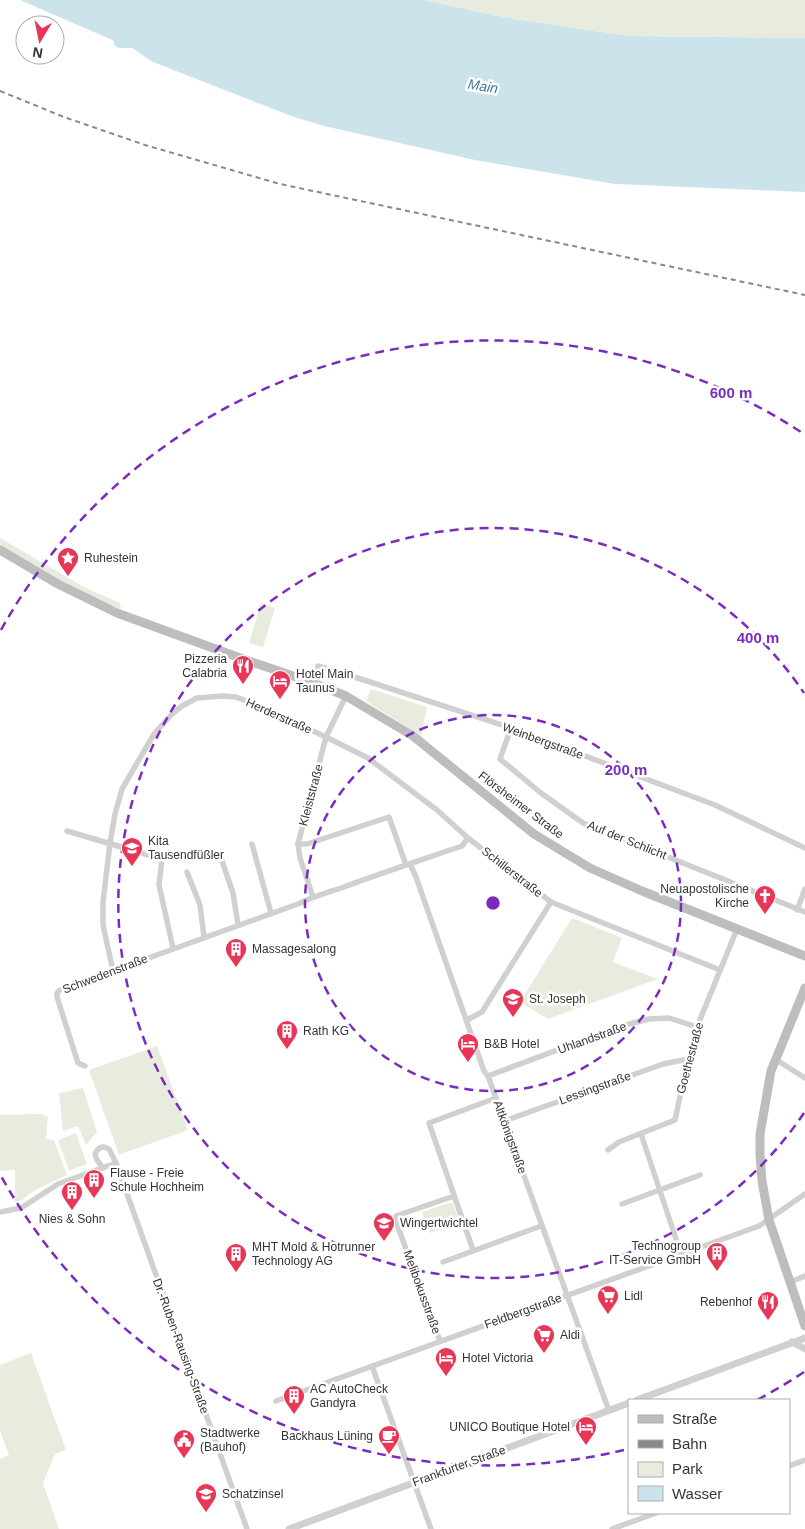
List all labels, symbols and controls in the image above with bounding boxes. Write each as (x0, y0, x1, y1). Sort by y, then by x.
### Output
north arrow (15, 15, 65, 65)
text: N (31, 44, 44, 62)
water label: Main (467, 76, 499, 96)
text: 600 m (710, 384, 752, 401)
place icon: Ruhestein (56, 546, 80, 577)
place label: Ruhestein (84, 551, 138, 565)
text: 400 m (737, 629, 779, 646)
place label: Pizzeria Calabria (182, 652, 227, 680)
restaurant icon: Pizzeria Calabria (231, 654, 255, 685)
place label: Hotel Main Taunus (296, 667, 353, 695)
hotel icon: Hotel Main Taunus (268, 669, 292, 700)
street label: Herderstraße (244, 695, 314, 737)
street label: Weinbergstraße (501, 720, 586, 762)
text: 200 m (605, 761, 647, 778)
street label: Kleiststraße (296, 762, 326, 827)
street label: Flörsheimer Straße (476, 769, 566, 842)
street label: Auf der Schlicht (585, 818, 669, 862)
place label: Kita Tausendfüßler (148, 834, 224, 862)
school or university icon: Kita Tausendfüßler (120, 836, 144, 867)
street label: Schillerstraße (479, 844, 545, 900)
place label: Neuapostolische Kirche (660, 882, 749, 910)
church icon: Neuapostolische Kirche (753, 884, 777, 915)
centre of rings (484, 894, 502, 912)
building icon: Massagesalong (224, 937, 248, 968)
place label: Massagesalong (252, 942, 336, 956)
street label: Schwedenstraße (60, 951, 150, 997)
school or university icon: St. Joseph (501, 987, 525, 1018)
place label: St. Joseph (529, 992, 586, 1006)
building icon: Rath KG (275, 1019, 299, 1050)
street label: Uhlandstraße (556, 1019, 629, 1057)
street label: Goethestraße (674, 1020, 706, 1095)
place label: Rath KG (303, 1024, 349, 1038)
hotel icon: B&B Hotel (456, 1032, 480, 1063)
place label: B&B Hotel (484, 1037, 539, 1051)
street label: Lessingstraße (557, 1068, 633, 1107)
street label: Altkönigstraße (490, 1099, 530, 1176)
place label: Flause - Freie Schule Hochheim (110, 1166, 204, 1194)
building icon: Flause - Freie Schule Hochheim (82, 1168, 106, 1199)
building icon: Nies & Sohn (60, 1180, 84, 1211)
school or university icon: Wingertwichtel (372, 1211, 396, 1242)
place label: Nies & Sohn (39, 1212, 105, 1226)
place label: Wingertwichtel (400, 1216, 478, 1230)
place label: Technogroup IT-Service GmbH (609, 1239, 701, 1267)
place label: MHT Mold & Hotrunner Technology AG (252, 1240, 375, 1268)
building icon: Technogroup IT-Service GmbH (705, 1241, 729, 1272)
building icon: MHT Mold & Hotrunner Technology AG (224, 1242, 248, 1273)
street label: Melibokusstraße (400, 1248, 444, 1336)
street label: Dr.-Ruben-Rausing-Straße (150, 1277, 212, 1416)
supermarket icon: Lidl (596, 1284, 620, 1315)
place label: Lidl (624, 1289, 643, 1303)
street label: Feldbergstraße (482, 1290, 564, 1331)
restaurant icon: Rebenhof (756, 1290, 780, 1321)
place label: Rebenhof (700, 1295, 753, 1309)
supermarket icon: Aldi (532, 1323, 556, 1354)
place label: Aldi (560, 1328, 580, 1342)
hotel icon: Hotel Victoria (434, 1346, 458, 1377)
place label: Hotel Victoria (462, 1351, 533, 1365)
place label: AC AutoCheck Gandyra (310, 1382, 389, 1410)
building icon: AC AutoCheck Gandyra (282, 1384, 306, 1415)
legend (628, 1399, 790, 1514)
text: Straße (672, 1410, 717, 1427)
hotel icon: UNICO Boutique Hotel (574, 1415, 598, 1446)
place label: UNICO Boutique Hotel (449, 1420, 570, 1434)
cafe icon: Backhaus Lüning (377, 1424, 401, 1455)
place label: Stadtwerke (Bauhof) (200, 1426, 260, 1454)
public building icon: Stadtwerke (Bauhof) (172, 1428, 196, 1459)
place label: Backhaus Lüning (281, 1429, 373, 1443)
text: Bahn (672, 1435, 707, 1452)
street label: Frankfurter Straße (411, 1443, 508, 1489)
text: Park (672, 1460, 703, 1477)
school or university icon: Schatzinsel (194, 1482, 218, 1513)
text: Wasser (672, 1485, 722, 1502)
place label: Schatzinsel (222, 1487, 283, 1501)

